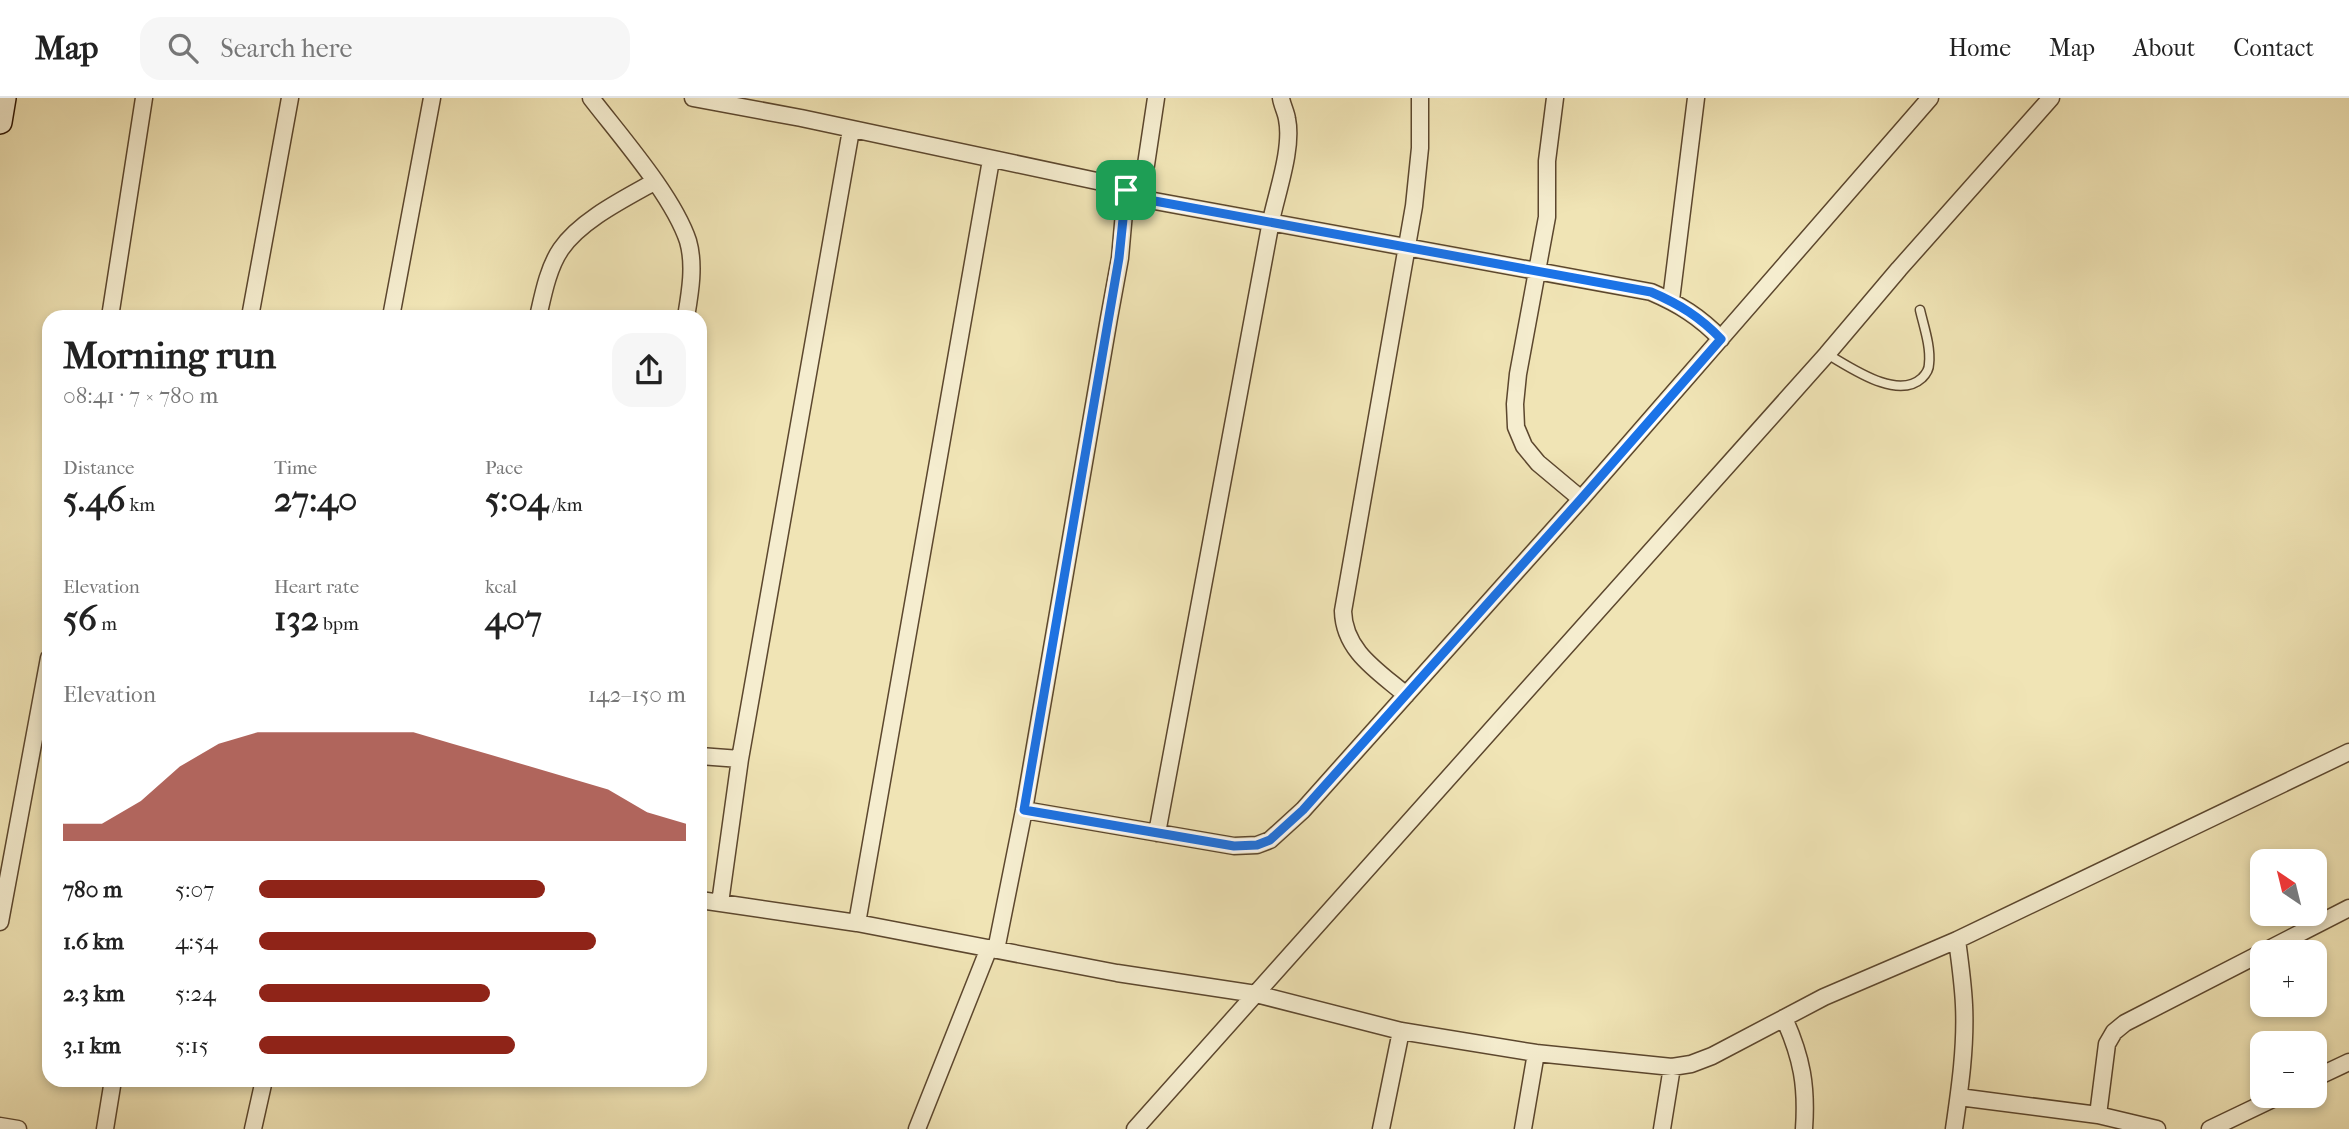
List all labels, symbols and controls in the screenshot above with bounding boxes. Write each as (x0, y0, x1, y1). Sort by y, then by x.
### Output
search box (140, 17, 630, 80)
text: Map (35, 29, 98, 68)
icon: search (164, 29, 202, 67)
text: Search here (220, 33, 352, 64)
text: Home (1949, 34, 2011, 62)
text: Map (2049, 34, 2095, 62)
text: About (2133, 34, 2195, 62)
text: Contact (2233, 34, 2314, 62)
pin (1096, 160, 1156, 220)
icon: arrive (1107, 171, 1145, 209)
text: Morning run (63, 333, 276, 378)
button: share (612, 333, 686, 407)
text: 08:41 · 7 × 780 m (63, 382, 218, 409)
text: Distance (63, 457, 134, 479)
text: Time (274, 457, 317, 479)
text: Pace (485, 457, 523, 479)
text: 5.46 (63, 479, 125, 520)
text: 27:40 (274, 479, 357, 520)
text: 5:04 (485, 479, 548, 520)
text: km (125, 494, 155, 516)
text: /km (548, 494, 583, 516)
text: Elevation (63, 576, 140, 598)
text: Heart rate (274, 576, 359, 598)
text: kcal (485, 576, 517, 598)
text: 56 (63, 598, 97, 639)
text: 132 (274, 598, 319, 639)
text: 407 (485, 598, 542, 639)
text: m (97, 613, 117, 635)
text: bpm (319, 613, 359, 635)
text: Elevation (63, 681, 156, 708)
text: 142–150 m (588, 681, 686, 708)
north arrow (2250, 849, 2328, 926)
map controls (2250, 849, 2327, 1108)
text: 780 m (63, 876, 122, 903)
text: 5:07 (175, 876, 214, 903)
text: 1.6 km (63, 928, 124, 955)
text: 4:54 (175, 928, 218, 955)
button: + (2250, 940, 2327, 1017)
text: 2.3 km (63, 980, 125, 1007)
text: 5:24 (175, 980, 216, 1007)
button: − (2250, 1031, 2327, 1108)
text: 3.1 km (63, 1032, 121, 1059)
text: 5:15 (175, 1032, 209, 1059)

